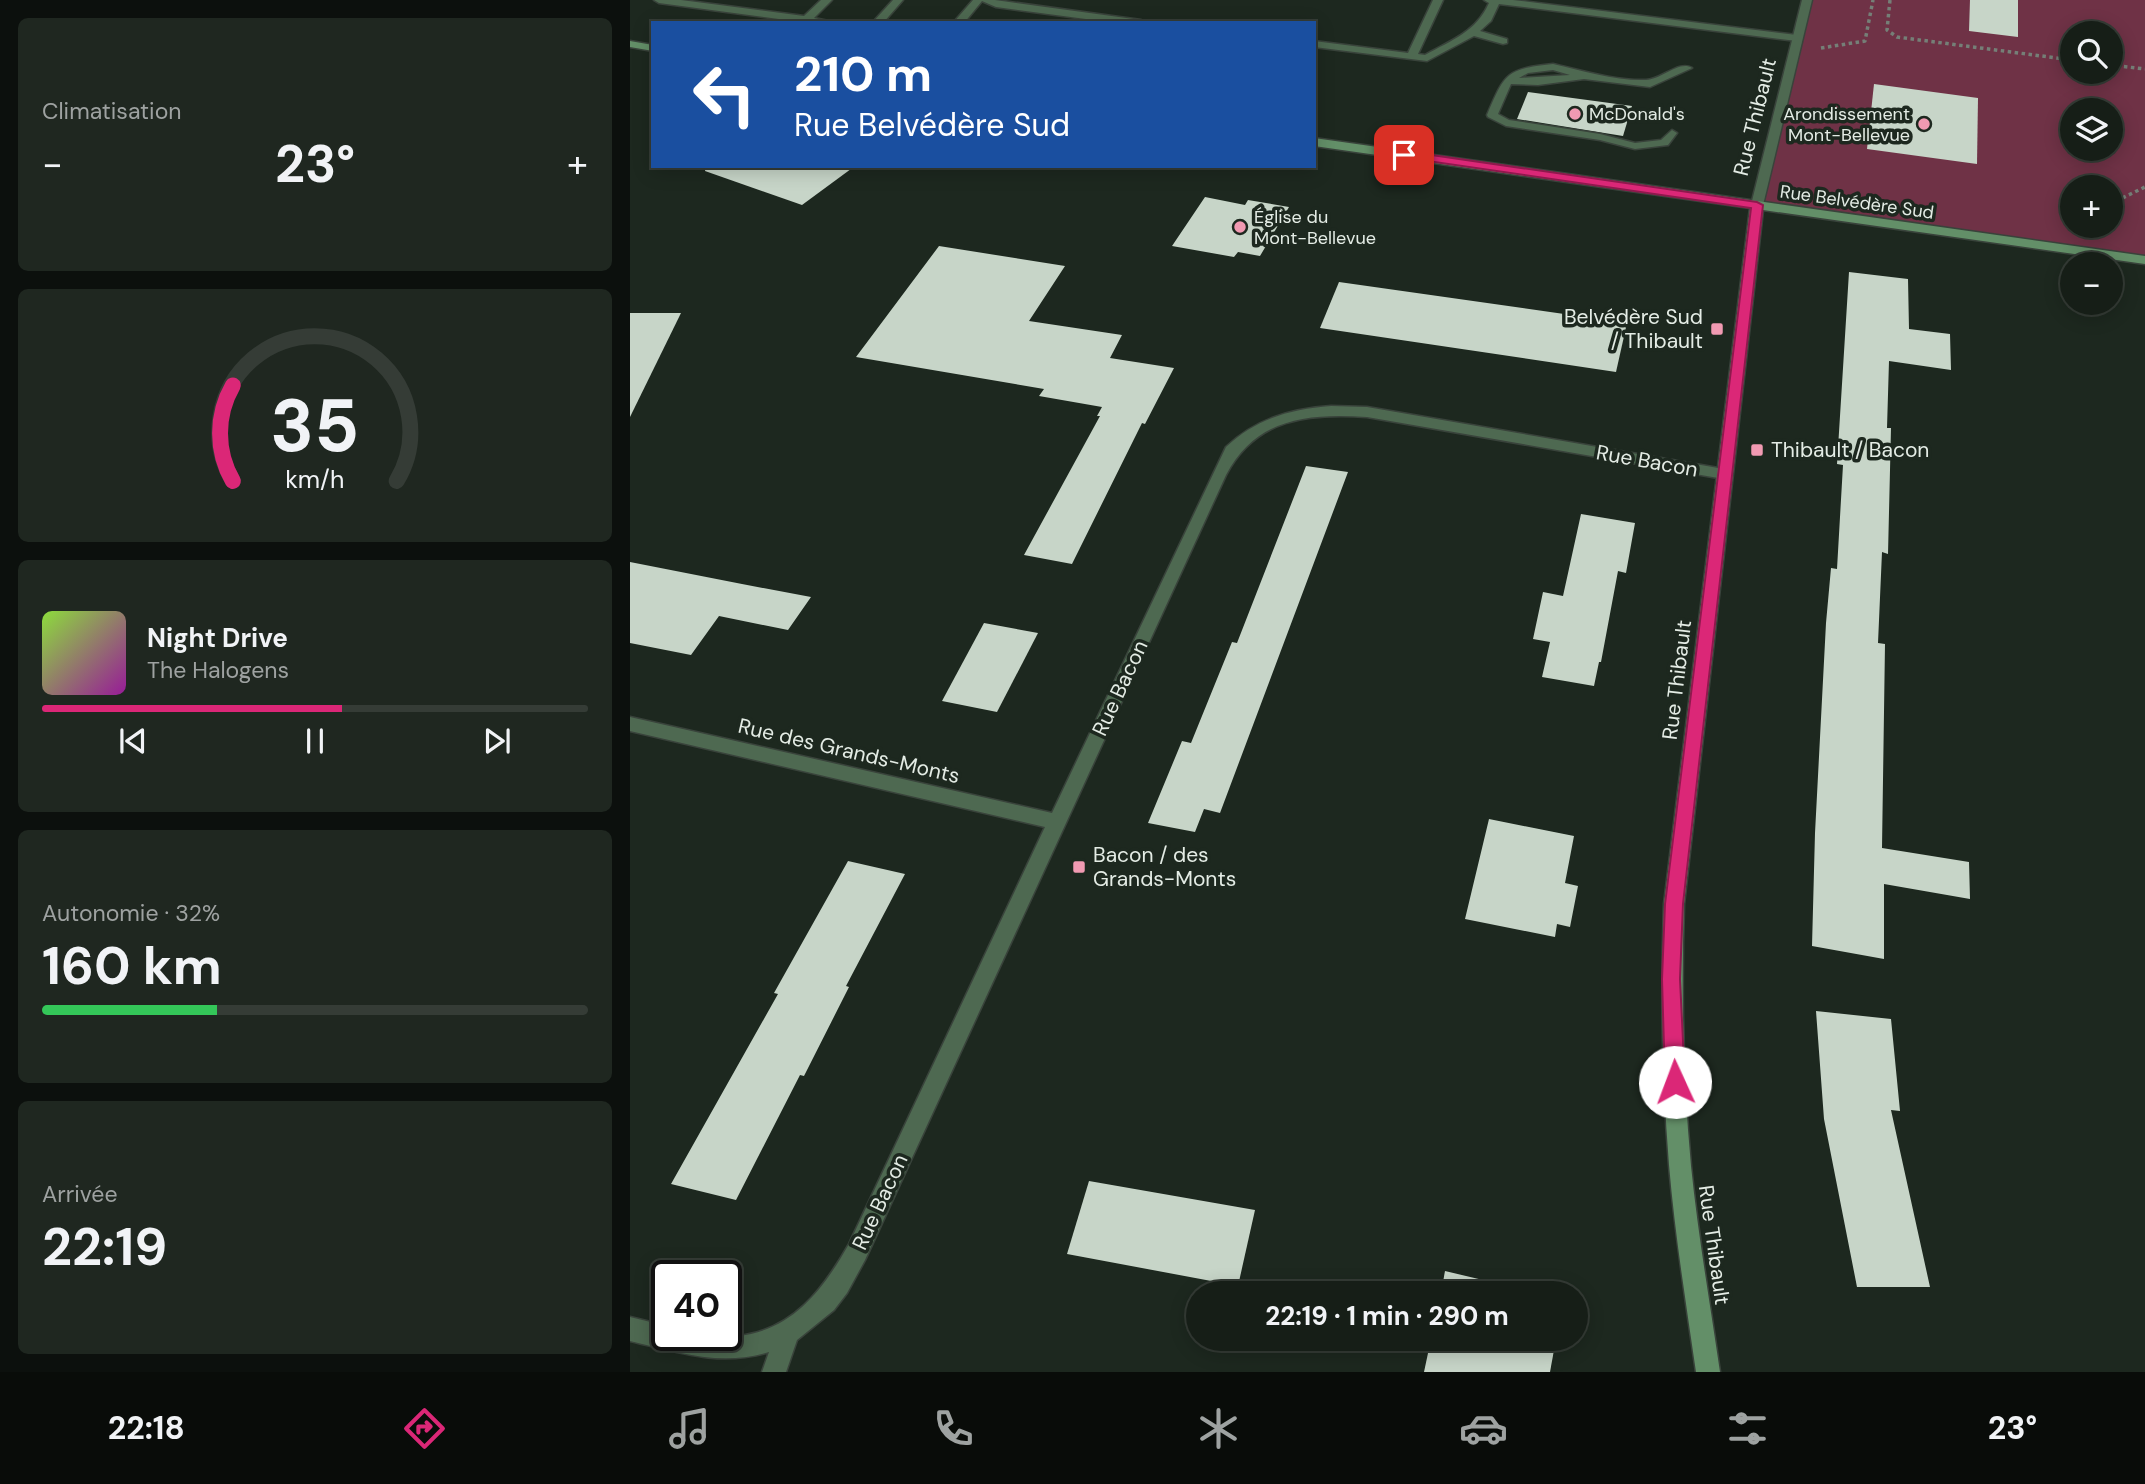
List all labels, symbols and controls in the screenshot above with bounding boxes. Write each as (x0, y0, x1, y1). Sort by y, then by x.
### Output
map controls (2060, 21, 2123, 315)
button: search (2060, 21, 2123, 84)
text: 210 m (794, 42, 932, 106)
icon: left (679, 49, 770, 140)
street label: Rue Thibault (1727, 55, 1783, 179)
text: Climatisation (42, 96, 181, 126)
button: layers (2060, 98, 2123, 161)
place label: McDonald's (1589, 102, 1685, 126)
place label: Arondissement Mont-Bellevue (1783, 102, 1910, 147)
text: Rue Belvédère Sud (794, 104, 1070, 146)
marker: McDonald's (1567, 106, 1583, 122)
marker: Arondissement Mont-Bellevue (1916, 116, 1932, 132)
pin (1374, 125, 1434, 185)
text: 23° (275, 130, 355, 198)
icon: arrive (1385, 136, 1423, 174)
text: − (42, 139, 63, 189)
text: + (567, 139, 588, 189)
button: + (2060, 175, 2123, 238)
street label: Rue Belvédère Sud (1778, 179, 1936, 225)
place label: Église du Mont-Bellevue (1254, 205, 1376, 250)
marker: Église du Mont-Bellevue (1232, 219, 1248, 235)
button: − (2060, 252, 2123, 315)
place label: Belvédère Sud / Thibault (1564, 303, 1703, 355)
marker: Belvédère Sud / Thibault (1709, 321, 1725, 337)
text: 35 (270, 380, 360, 475)
place label: Thibault / Bacon (1771, 436, 1929, 464)
street label: Rue Bacon (1594, 438, 1700, 484)
marker: Thibault / Bacon (1749, 442, 1765, 458)
text: km/h (285, 463, 345, 496)
street label: Rue Thibault (1656, 619, 1698, 741)
text: Night Drive (147, 621, 288, 655)
street label: Rue Bacon (1086, 636, 1154, 740)
text: The Halogens (147, 655, 289, 685)
street label: Rue des Grands-Monts (736, 712, 962, 790)
icon: previous (114, 722, 152, 760)
icon: pause (296, 722, 334, 760)
icon: next (478, 722, 516, 760)
place label: Bacon / des Grands-Monts (1093, 841, 1236, 893)
marker: Bacon / des Grands-Monts (1071, 859, 1087, 875)
text: Autonomie · 32% (42, 898, 220, 928)
text: 160 km (42, 932, 222, 1000)
position arrow (1638, 1045, 1712, 1119)
street label: Rue Bacon (846, 1150, 914, 1254)
text: Arrivée (42, 1179, 118, 1209)
street label: Rue Thibault (1692, 1183, 1736, 1307)
text: 22:19 (42, 1213, 167, 1281)
speed limit sign: 40 (651, 1260, 742, 1351)
text: 22:19 · 1 min · 290 m (1265, 1299, 1509, 1333)
icon: directions (400, 1404, 449, 1453)
icon: music (665, 1404, 714, 1453)
icon: phone (929, 1404, 978, 1453)
icon: climate (1194, 1404, 1243, 1453)
icon: car (1459, 1404, 1508, 1453)
icon: filters (1723, 1404, 1772, 1453)
text: 22:18 (108, 1407, 185, 1449)
text: 23° (1988, 1407, 2037, 1449)

